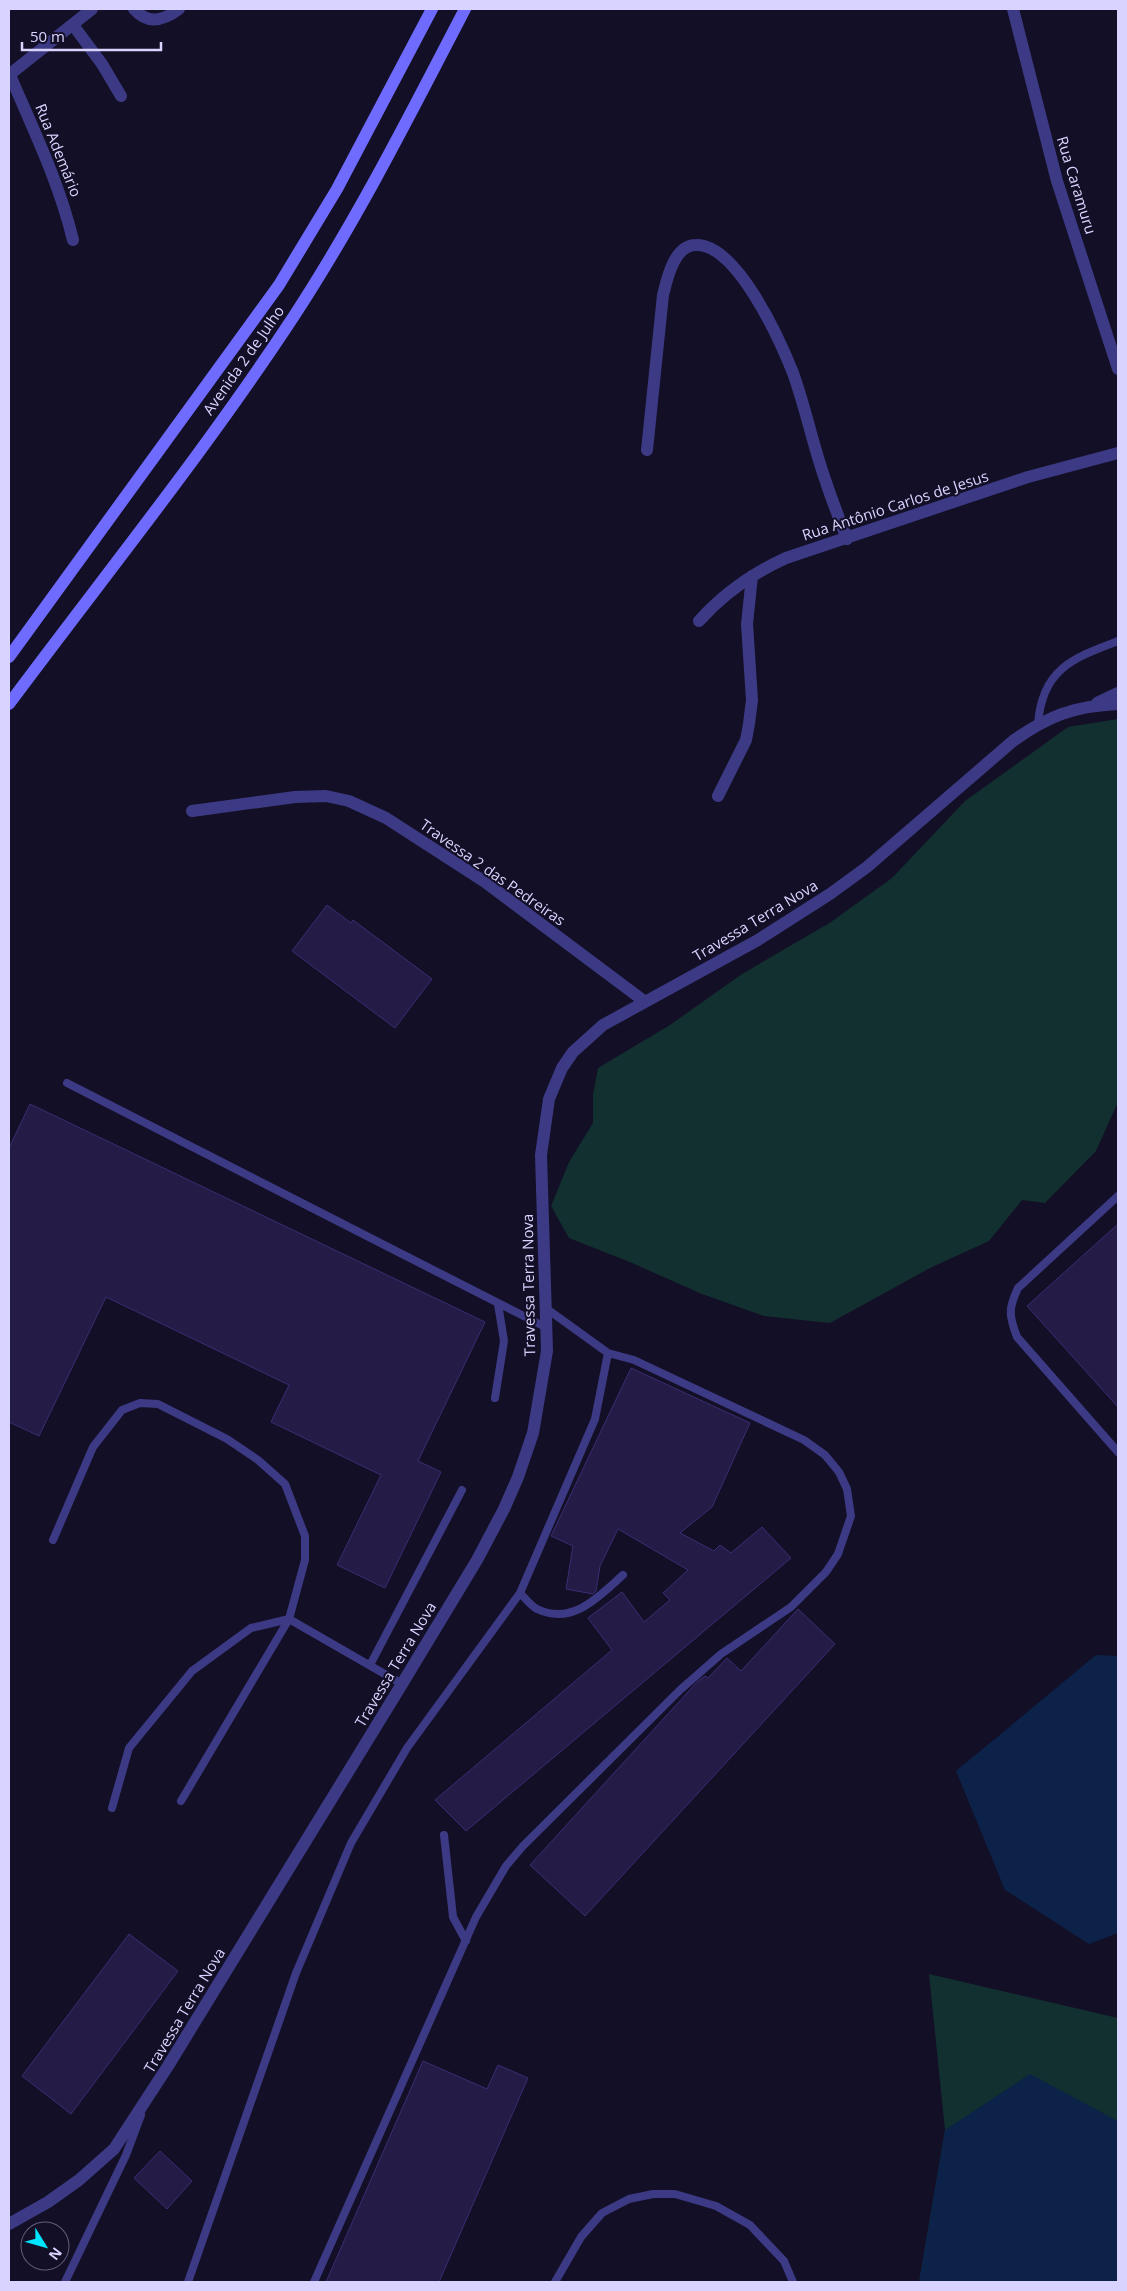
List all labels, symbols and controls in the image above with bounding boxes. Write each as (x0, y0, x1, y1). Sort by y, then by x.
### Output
scale bar (22, 20, 161, 52)
text: 50 m (30, 26, 65, 46)
street label: Rua Ademário (31, 100, 87, 200)
street label: Rua Caramuru (1053, 134, 1101, 236)
street label: Avenida 2 de Julho (198, 301, 288, 419)
street label: Rua Antônio Carlos de Jesus (799, 465, 991, 545)
street label: Travessa 2 das Pedreiras (416, 814, 570, 930)
street label: Travessa Terra Nova (689, 875, 821, 965)
street label: Travessa Terra Nova (517, 1214, 539, 1356)
street label: Travessa Terra Nova (350, 1598, 440, 1730)
street label: Travessa Terra Nova (139, 1944, 229, 2076)
north arrow (20, 2221, 70, 2271)
text: N (45, 2244, 67, 2264)

